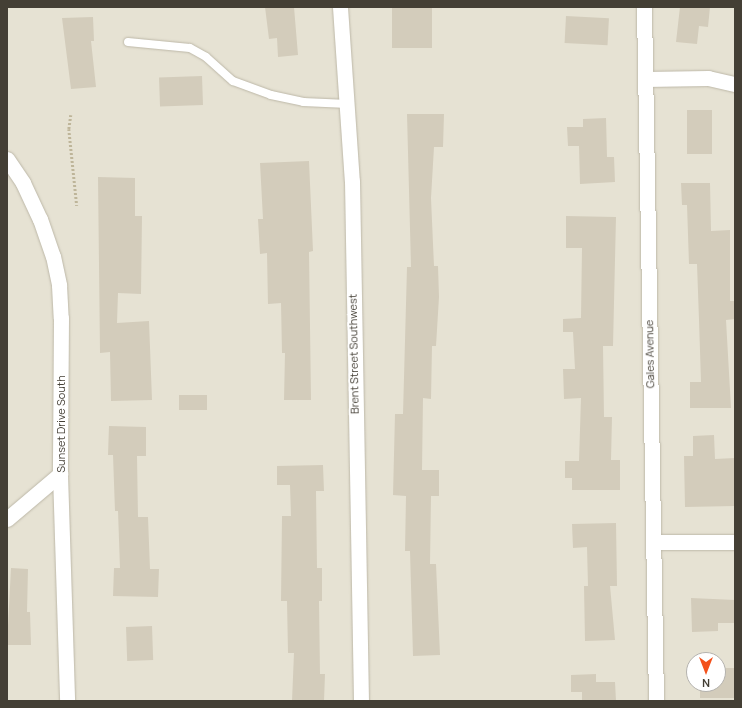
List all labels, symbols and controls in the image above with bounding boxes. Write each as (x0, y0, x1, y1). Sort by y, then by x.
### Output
street label: Brent Street Southwest (346, 294, 362, 414)
street label: Gales Avenue (643, 320, 657, 388)
street label: Sunset Drive South (54, 375, 68, 473)
north arrow (686, 652, 726, 692)
text: N (702, 676, 710, 691)

